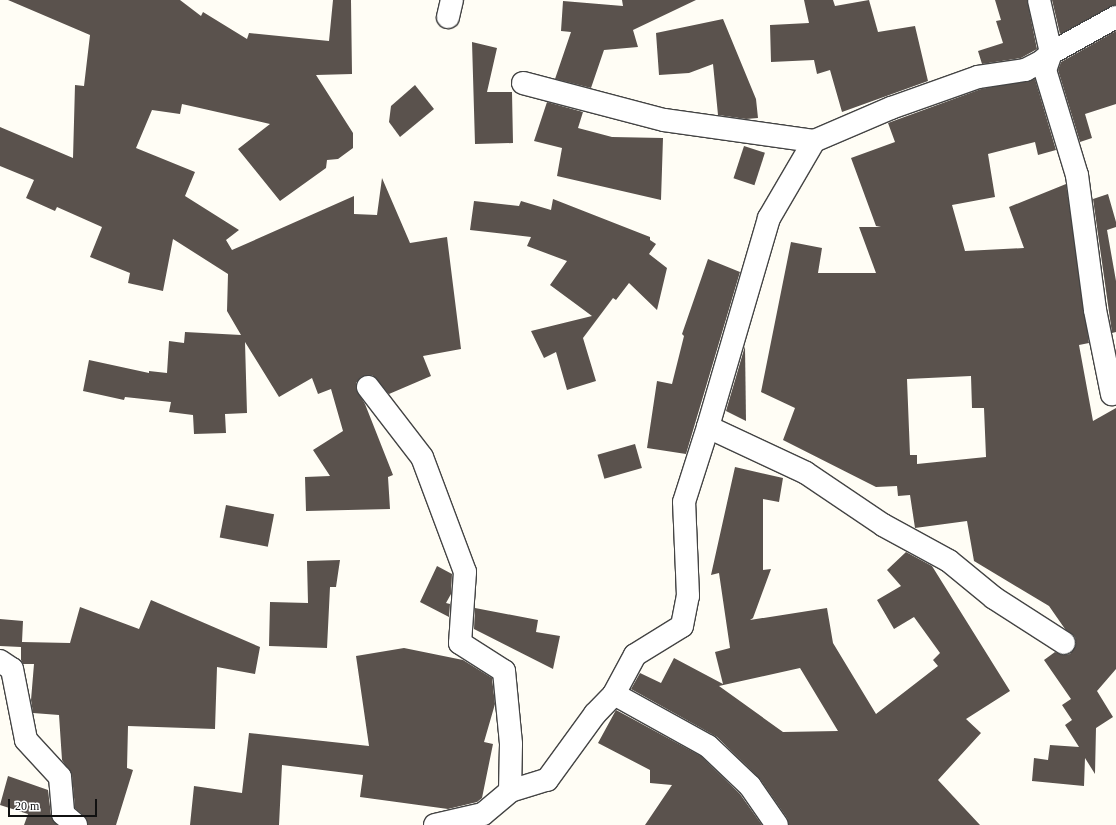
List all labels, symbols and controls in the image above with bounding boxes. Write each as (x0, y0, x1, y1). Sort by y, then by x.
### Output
scale bar (10, 791, 99, 817)
text: 20 m (15, 799, 39, 813)

